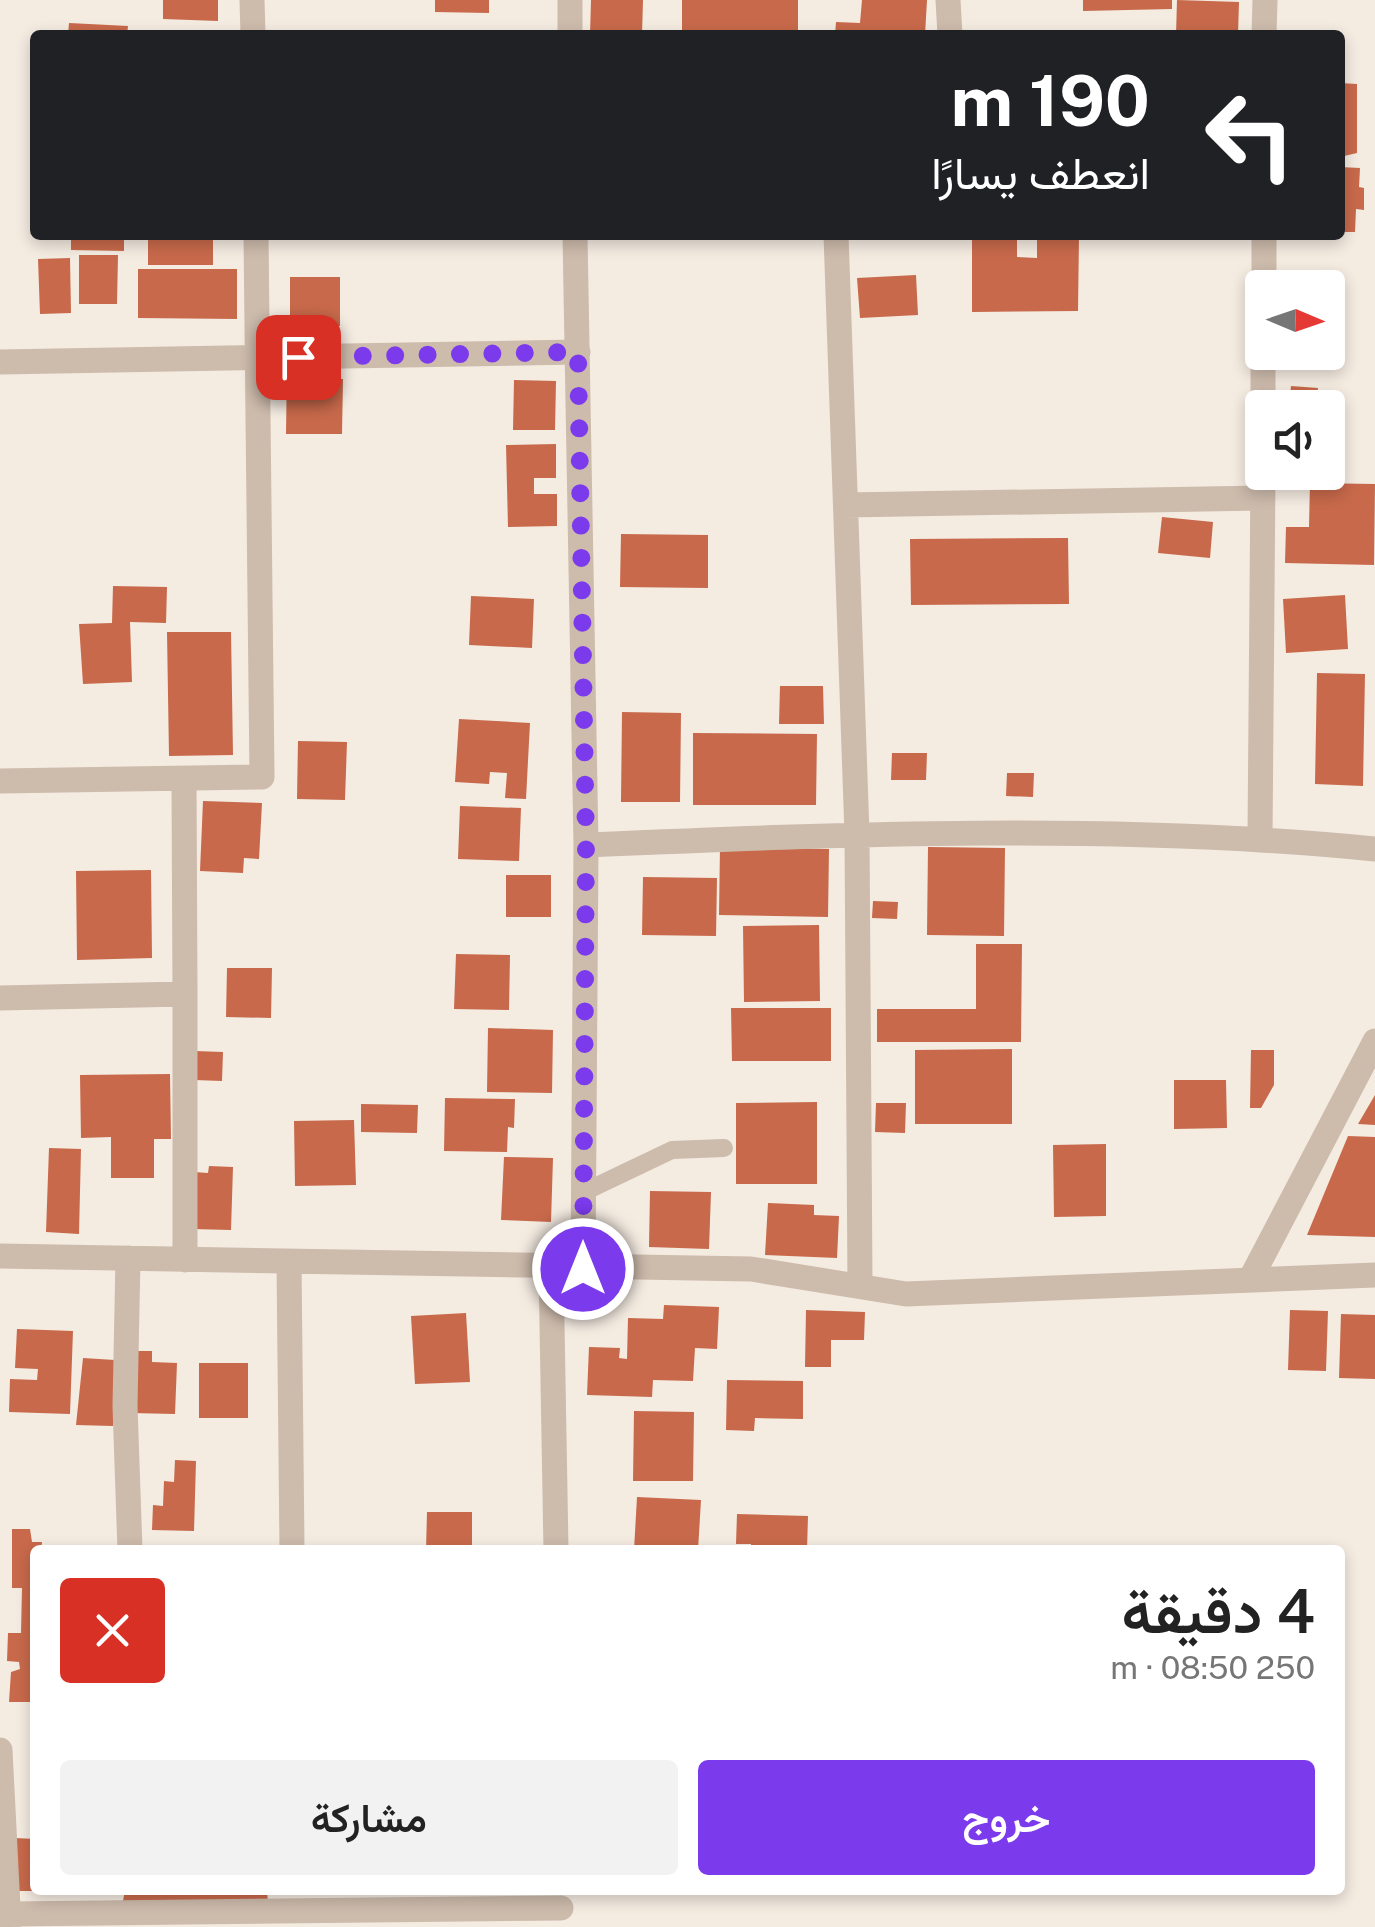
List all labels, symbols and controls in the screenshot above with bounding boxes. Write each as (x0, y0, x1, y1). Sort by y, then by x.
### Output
text: 190 m (951, 59, 1150, 142)
icon: left (1185, 70, 1315, 200)
text: انعطف يسارًا (931, 146, 1150, 199)
north arrow (1245, 270, 1345, 370)
map controls (1245, 270, 1345, 490)
pin (256, 315, 341, 400)
icon: arrive (271, 330, 326, 385)
button: sound (1245, 390, 1345, 490)
position arrow (531, 1217, 635, 1321)
text: 4 دقيقة (1122, 1576, 1315, 1647)
button: close (60, 1578, 165, 1683)
text: 250 m · 08:50 (1110, 1649, 1315, 1686)
button: مشاركة (60, 1760, 678, 1875)
button: خروج (698, 1760, 1315, 1875)

